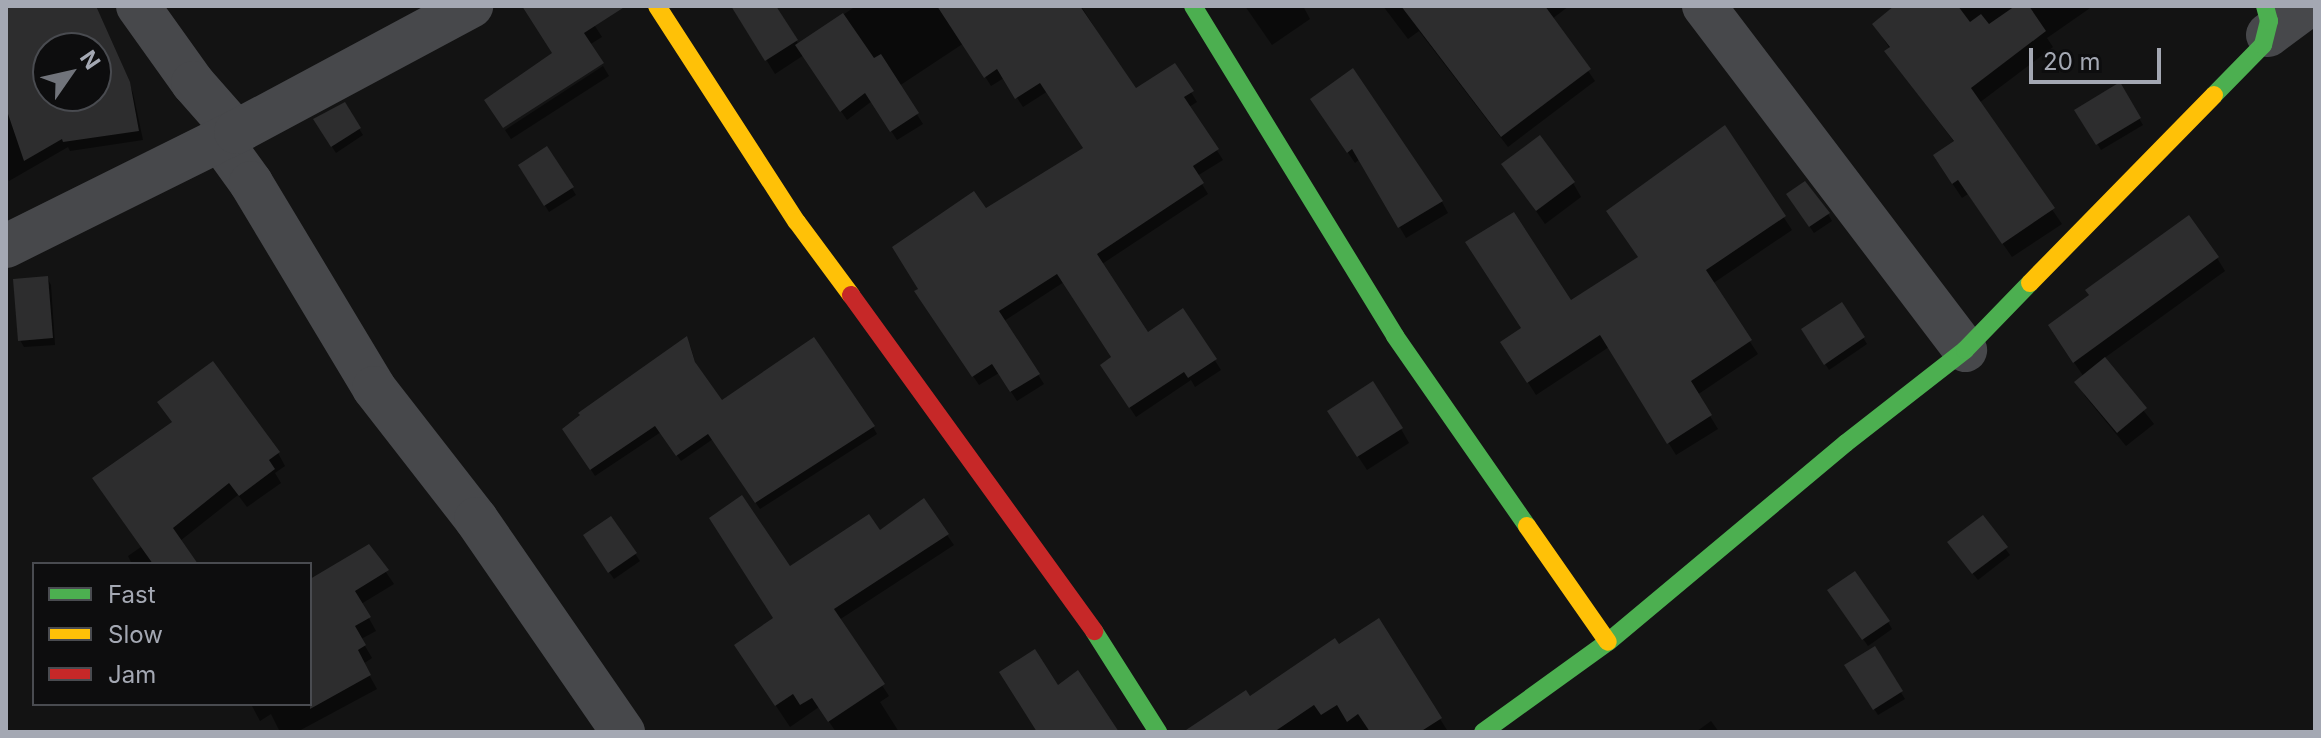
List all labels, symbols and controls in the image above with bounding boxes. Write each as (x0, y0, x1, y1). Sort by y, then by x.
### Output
north arrow (32, 32, 112, 112)
scale bar (2033, 32, 2165, 82)
text: N (75, 45, 106, 74)
text: 20 m (2043, 47, 2101, 76)
legend (32, 562, 312, 706)
text: Fast (108, 580, 156, 609)
text: Slow (108, 620, 163, 649)
text: Jam (108, 660, 156, 689)

